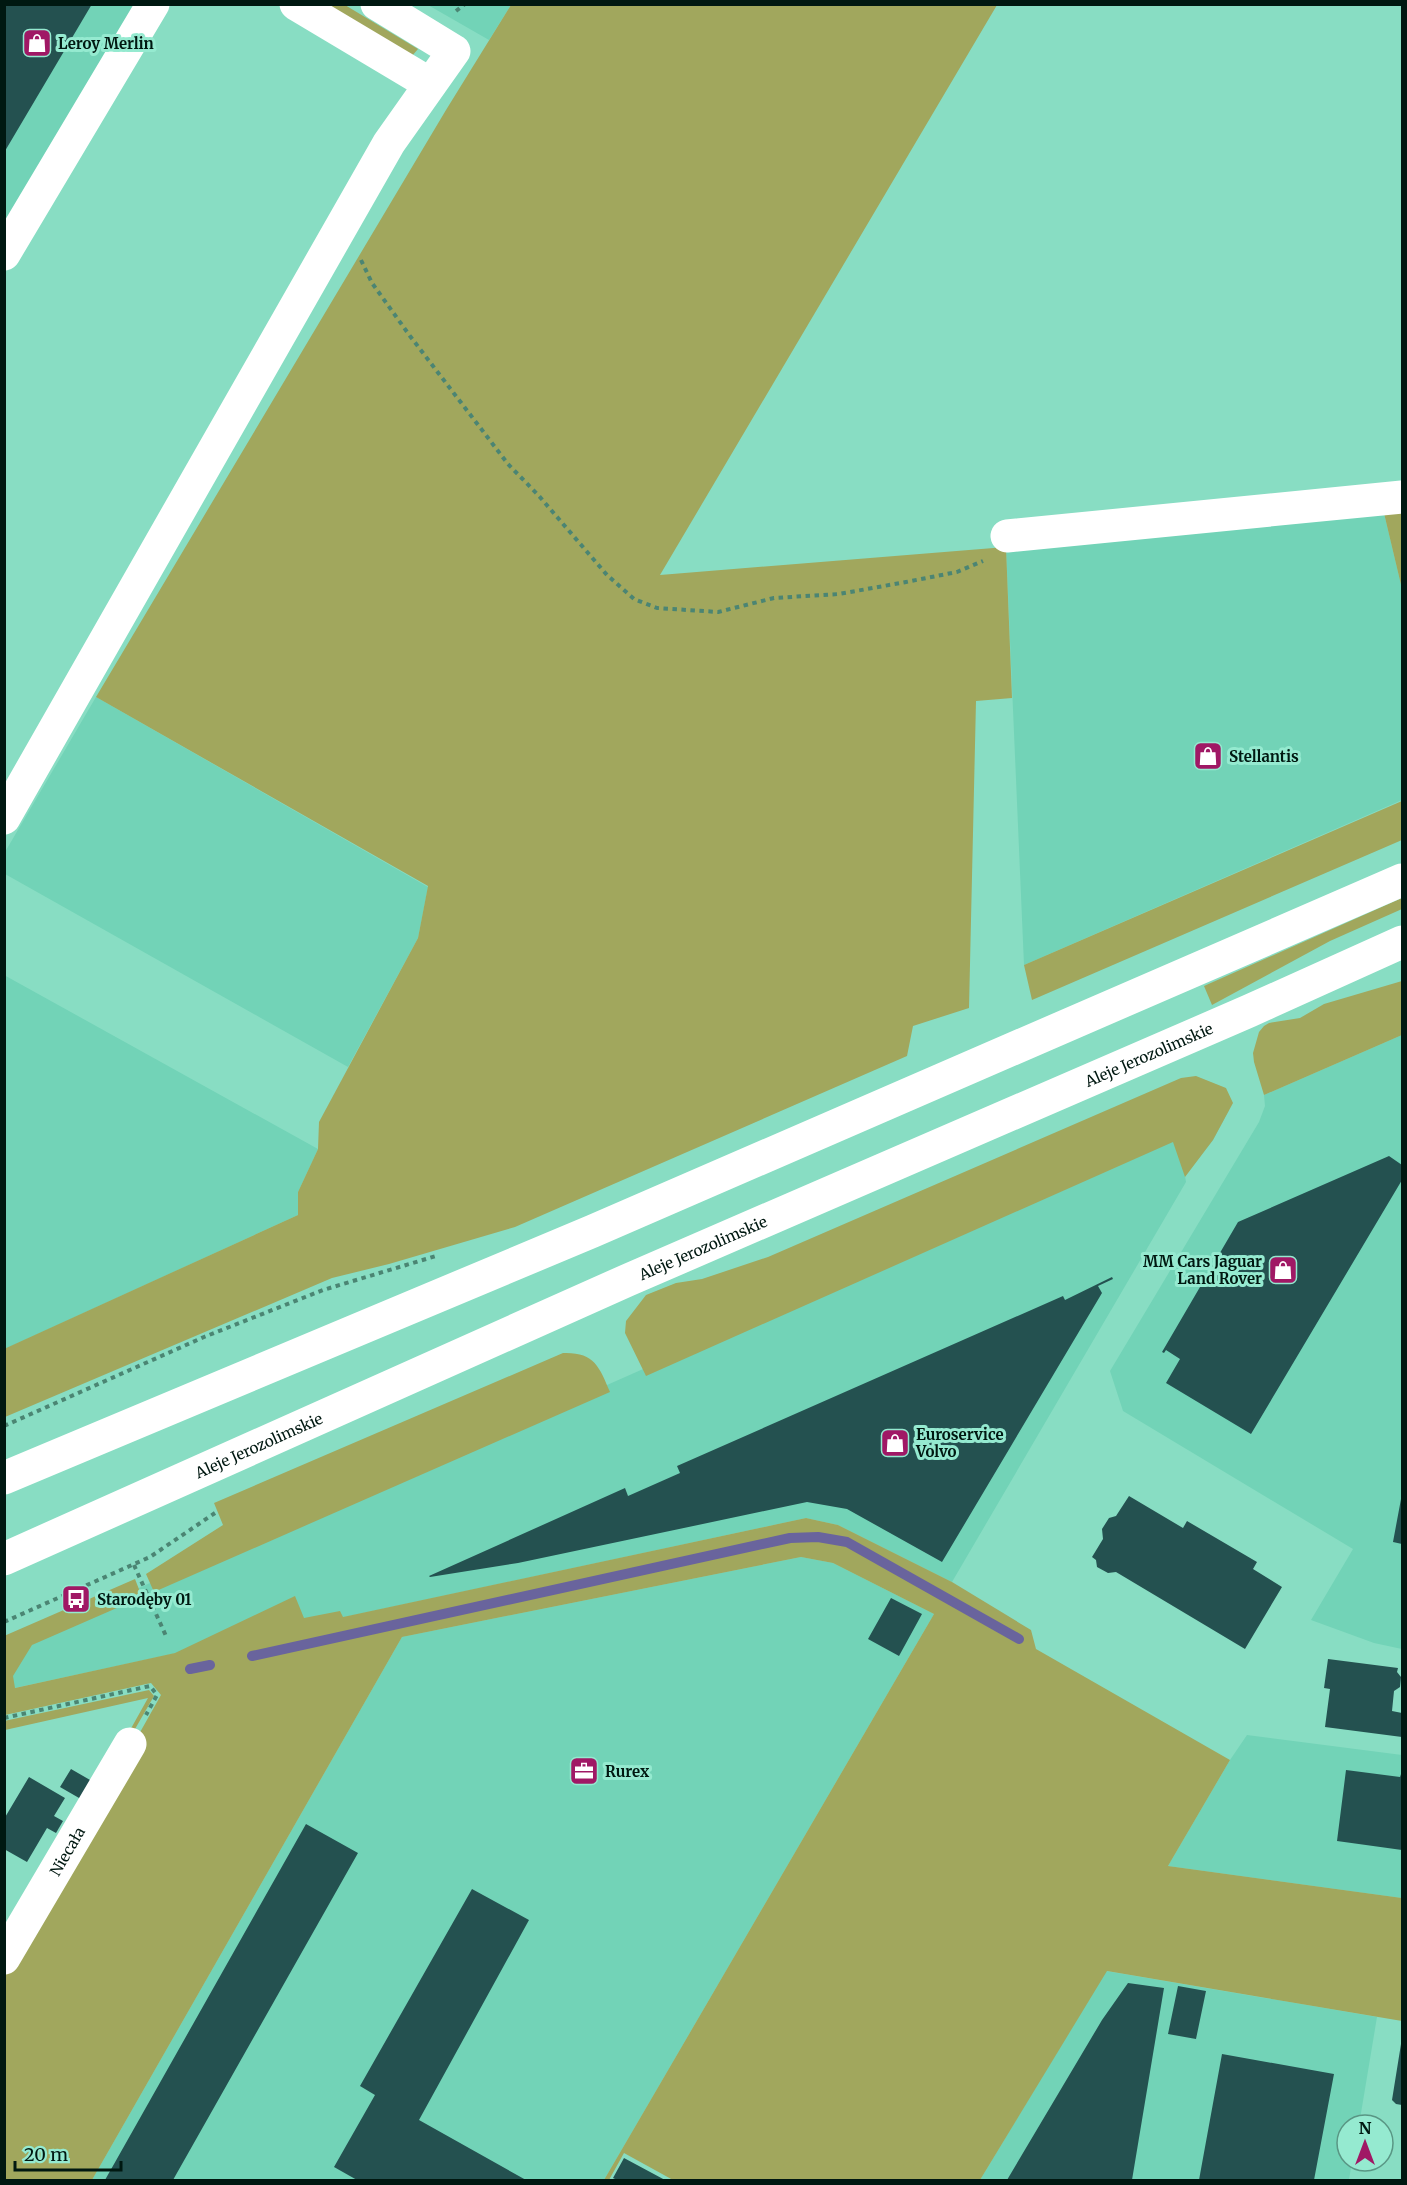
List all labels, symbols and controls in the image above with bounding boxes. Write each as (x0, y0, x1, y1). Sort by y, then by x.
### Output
shop icon: Leroy Merlin (21, 27, 53, 59)
place label: Leroy Merlin (58, 34, 154, 53)
shop icon: Stellantis (1192, 740, 1224, 772)
place label: Stellantis (1229, 747, 1299, 766)
street label: Aleje Jerozolimskie (1081, 1018, 1216, 1091)
street label: Aleje Jerozolimskie (635, 1211, 770, 1284)
place label: MM Cars Jaguar Land Rover (1143, 1252, 1262, 1288)
shop icon: MM Cars Jaguar Land Rover (1267, 1254, 1299, 1286)
street label: Aleje Jerozolimskie (191, 1408, 326, 1482)
place label: Euroservice Volvo (915, 1425, 1004, 1461)
shop icon: Euroservice Volvo (879, 1427, 911, 1459)
bus stop icon: Starodęby 01 (60, 1583, 92, 1615)
place label: Starodęby 01 (97, 1590, 192, 1609)
office icon: Rurex (568, 1755, 600, 1787)
place label: Rurex (605, 1762, 650, 1781)
street label: Niecała (45, 1823, 89, 1879)
north arrow (1335, 2113, 1395, 2173)
text: N (1359, 2118, 1372, 2138)
scale bar (15, 2134, 122, 2172)
text: 20 m (24, 2143, 68, 2166)

